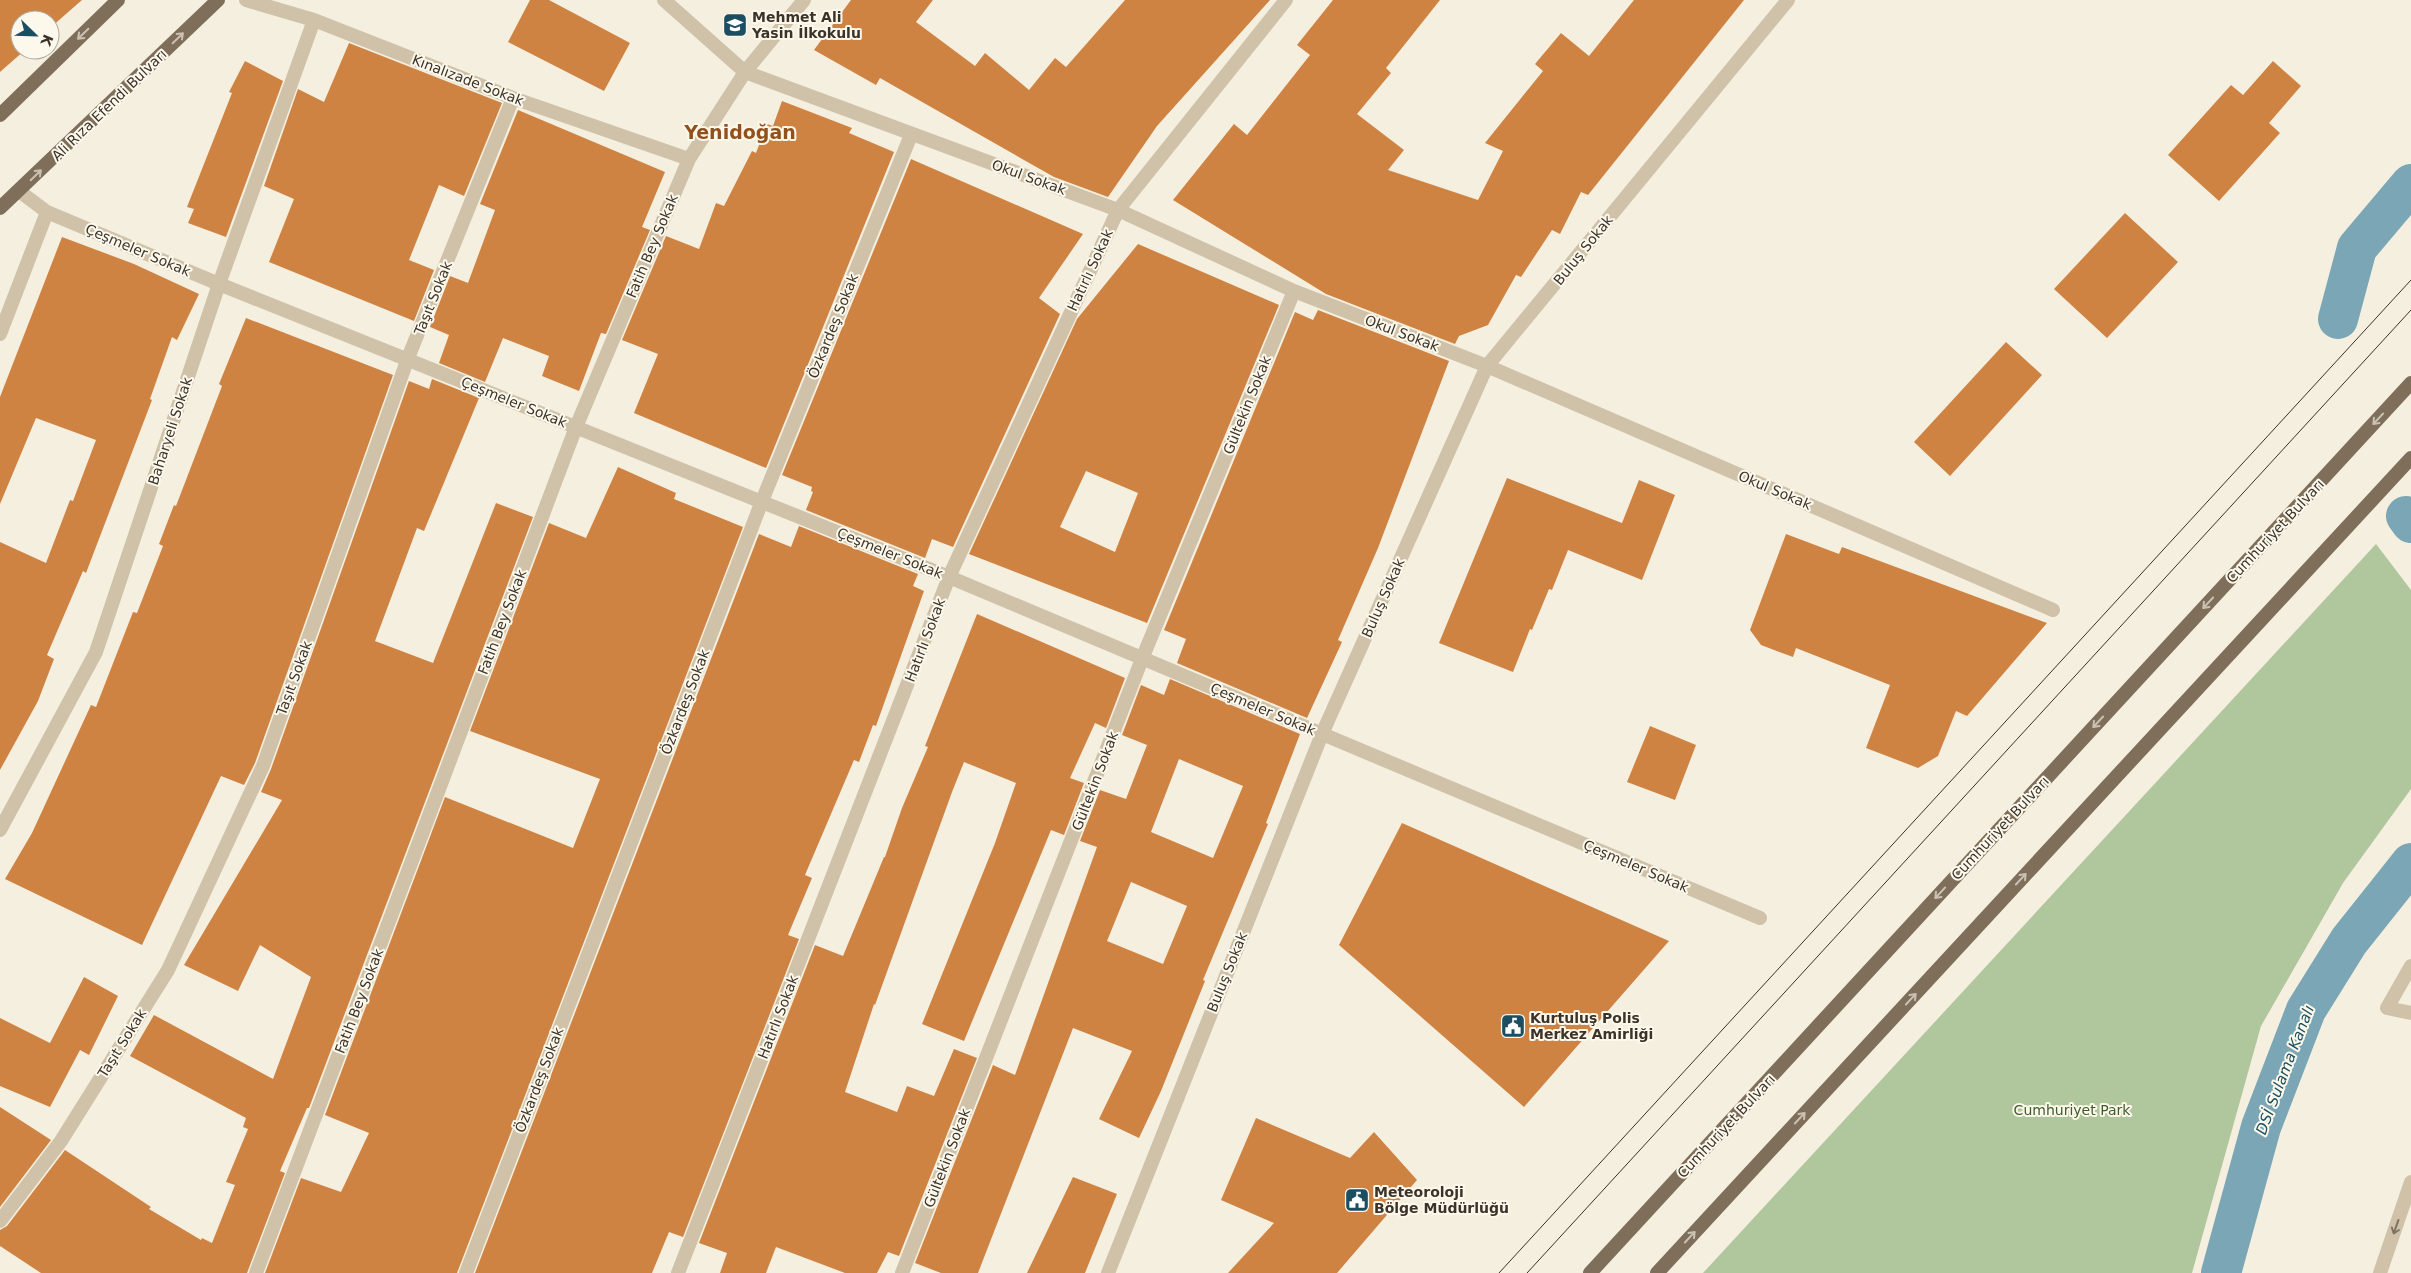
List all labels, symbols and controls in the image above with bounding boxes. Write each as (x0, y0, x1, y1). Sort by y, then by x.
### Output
place label: Mehmet Ali Yasin İlkokulu (751, 9, 861, 41)
north arrow (10, 10, 60, 60)
school or university icon: Mehmet Ali Yasin İlkokulu (722, 12, 748, 38)
one-way arrow (77, 28, 89, 40)
text: K (37, 32, 56, 49)
one-way arrow (172, 32, 184, 44)
street label: Ali Rıza Efendi Bulvarı (48, 46, 170, 164)
street label: Kınalızade Sokak (410, 51, 527, 109)
district label: Yenidoğan (683, 121, 796, 143)
street label: Okul Sokak (990, 156, 1069, 198)
one-way arrow (29, 169, 42, 181)
street label: Fatih Bey Sokak (623, 191, 681, 300)
street label: Buluş Sokak (1550, 211, 1617, 288)
street label: Çeşmeler Sokak (83, 221, 194, 280)
street label: Hatırlı Sokak (1064, 226, 1116, 313)
street label: Taşıt Sokak (411, 258, 455, 338)
street label: Özkardeş Sokak (804, 270, 862, 381)
street label: Okul Sokak (1363, 312, 1442, 355)
street label: Gültekin Sokak (1220, 352, 1274, 457)
street label: Çeşmeler Sokak (459, 373, 570, 431)
street label: Baharyeli Sokak (145, 374, 195, 487)
one-way arrow (2372, 413, 2384, 426)
street label: Okul Sokak (1736, 467, 1815, 513)
street label: Cumhuriyet Bulvarı (2223, 476, 2327, 586)
street label: Çeşmeler Sokak (835, 524, 946, 582)
street label: Buluş Sokak (1358, 555, 1408, 640)
street label: Fatih Bey Sokak (475, 566, 530, 677)
street label: Hatırlı Sokak (902, 595, 949, 684)
one-way arrow (2202, 596, 2214, 609)
street label: Taşıt Sokak (273, 638, 315, 718)
street label: Özkardeş Sokak (657, 646, 713, 757)
street label: Çeşmeler Sokak (1208, 680, 1319, 739)
one-way arrow (2092, 716, 2104, 729)
street label: Gültekin Sokak (1069, 728, 1122, 833)
street label: Cumhuriyet Bulvarı (1948, 773, 2052, 883)
street label: Çeşmeler Sokak (1581, 837, 1692, 896)
one-way arrow (2015, 873, 2027, 886)
one-way arrow (1935, 887, 1946, 900)
street label: Buluş Sokak (1204, 929, 1251, 1014)
street label: Fatih Bey Sokak (332, 945, 387, 1056)
street label: Hatırlı Sokak (755, 972, 802, 1061)
one-way arrow (1905, 992, 1917, 1005)
water label: DSİ Sulama Kanalı (2251, 1003, 2318, 1137)
street label: Taşıt Sokak (94, 1005, 150, 1081)
place label: Kurtuluş Polis Merkez Amirliği (1530, 1010, 1653, 1042)
public building icon: Kurtuluş Polis Merkez Amirliği (1500, 1013, 1526, 1039)
street label: Özkardeş Sokak (511, 1024, 567, 1135)
street label: Cumhuriyet Bulvarı (1674, 1071, 1778, 1181)
park label: Cumhuriyet Park (2014, 1102, 2131, 1118)
street label: Gültekin Sokak (921, 1105, 974, 1210)
one-way arrow (1794, 1112, 1806, 1124)
place label: Meteoroloji Bölge Müdürlüğü (1374, 1184, 1509, 1216)
public building icon: Meteoroloji Bölge Müdürlüğü (1344, 1187, 1370, 1213)
one-way arrow (2391, 1219, 2400, 1235)
one-way arrow (1684, 1231, 1696, 1244)

